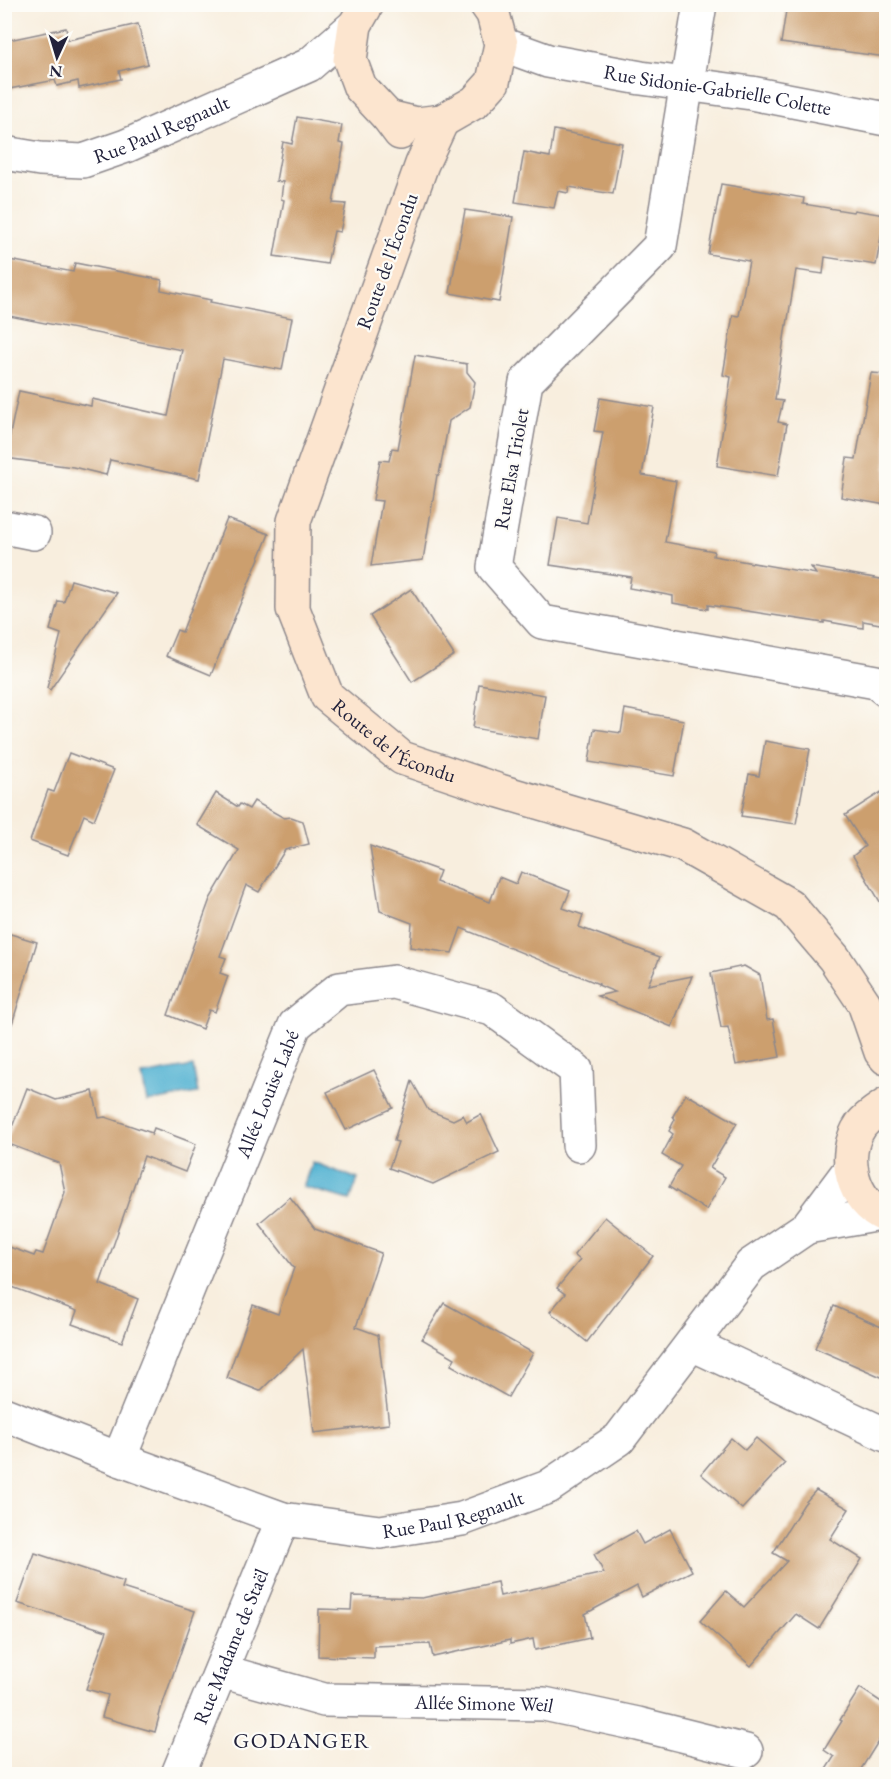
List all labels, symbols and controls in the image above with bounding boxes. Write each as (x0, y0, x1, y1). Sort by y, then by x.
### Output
north arrow (27, 27, 87, 87)
street label: Rue Sidonie-Gabrielle Colette (602, 58, 834, 121)
text: N (49, 61, 63, 82)
street label: Rue Paul Regnault (90, 89, 234, 169)
street label: Route de l'Écondu (350, 189, 424, 333)
street label: Rue Elsa Triolet (488, 406, 535, 532)
street label: Route de l'Écondu (327, 693, 460, 788)
street label: Allée Louise Labé (229, 1026, 305, 1163)
street label: Rue Paul Regnault (380, 1484, 528, 1544)
street label: Rue Madame de Staël (187, 1565, 274, 1728)
street label: Allée Simone Weil (413, 1689, 556, 1719)
district label: GODANGER (233, 1726, 371, 1755)

